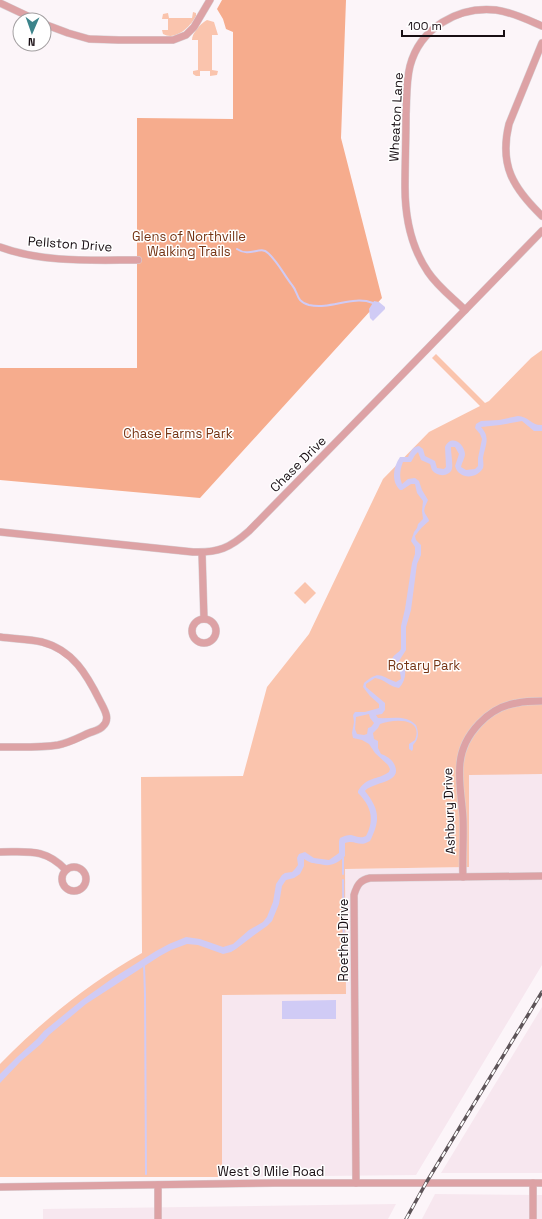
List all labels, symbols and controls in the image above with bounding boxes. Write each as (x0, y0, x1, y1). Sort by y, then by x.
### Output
north arrow (12, 12, 52, 52)
scale bar (402, 12, 504, 38)
text: 100 m (408, 18, 442, 34)
text: N (28, 35, 36, 49)
street label: Wheaton Lane (385, 72, 407, 162)
park label: Glens of Northville Walking Trails (132, 228, 246, 260)
street label: Pellston Drive (27, 233, 113, 255)
park label: Chase Farms Park (123, 425, 233, 442)
street label: Chase Drive (266, 432, 330, 496)
park label: Rotary Park (388, 657, 460, 674)
street label: Ashbury Drive (439, 767, 459, 855)
street label: Roethel Drive (335, 899, 352, 982)
street label: West 9 Mile Road (218, 1163, 324, 1180)

